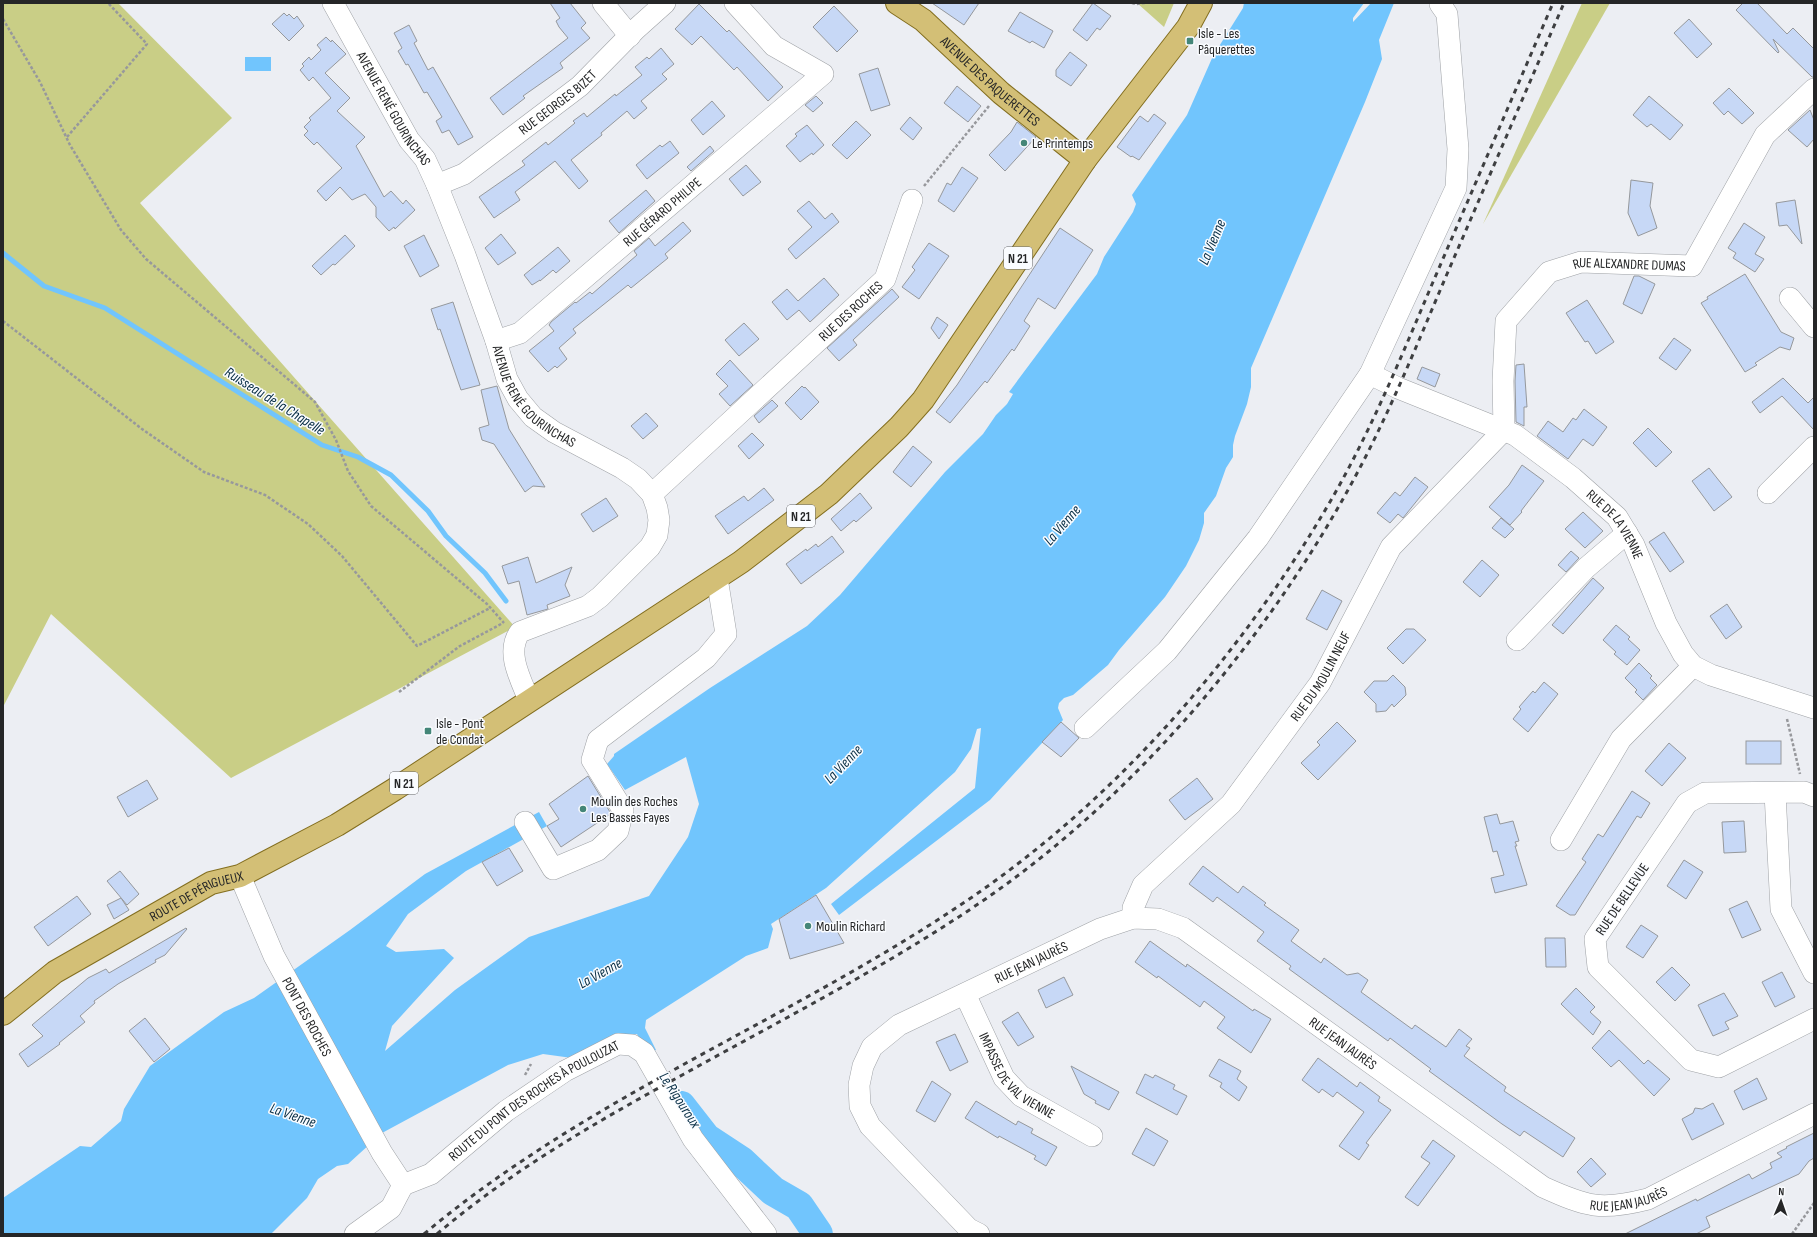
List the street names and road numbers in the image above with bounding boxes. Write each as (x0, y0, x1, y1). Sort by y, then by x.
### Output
street label: AVENUE DES PAQUERETTES (936, 32, 1043, 130)
street label: AVENUE RENÉ GOURINCHAS (352, 48, 435, 168)
street label: RUE GEORGES BIZET (515, 66, 600, 139)
street label: RUE GÉRARD PHILIPE (620, 174, 705, 250)
road number: N 21 (1004, 247, 1032, 269)
street label: RUE ALEXANDRE DUMAS (1571, 254, 1686, 275)
street label: RUE DES ROCHES (815, 277, 886, 345)
street label: AVENUE RENÉ GOURINCHAS (488, 342, 579, 451)
street label: RUE DE LA VIENNE (1583, 486, 1647, 562)
road number: N 21 (787, 505, 815, 527)
street label: RUE DU MOULIN NEUF (1287, 628, 1355, 725)
road number: N 21 (390, 772, 418, 794)
street label: RUE DE BELLEVUE (1592, 860, 1653, 939)
street label: ROUTE DE PÉRIGUEUX (147, 868, 245, 925)
street label: RUE JEAN JAURÈS (992, 938, 1071, 987)
street label: PONT DES ROCHES (278, 974, 335, 1059)
street label: RUE JEAN JAURÈS (1306, 1014, 1380, 1074)
street label: IMPASSE DE VAL VIENNE (975, 1030, 1058, 1122)
street label: ROUTE DU PONT DES ROCHES À POULOUZAT (445, 1037, 622, 1165)
street label: RUE JEAN JAURÈS (1589, 1183, 1670, 1215)

